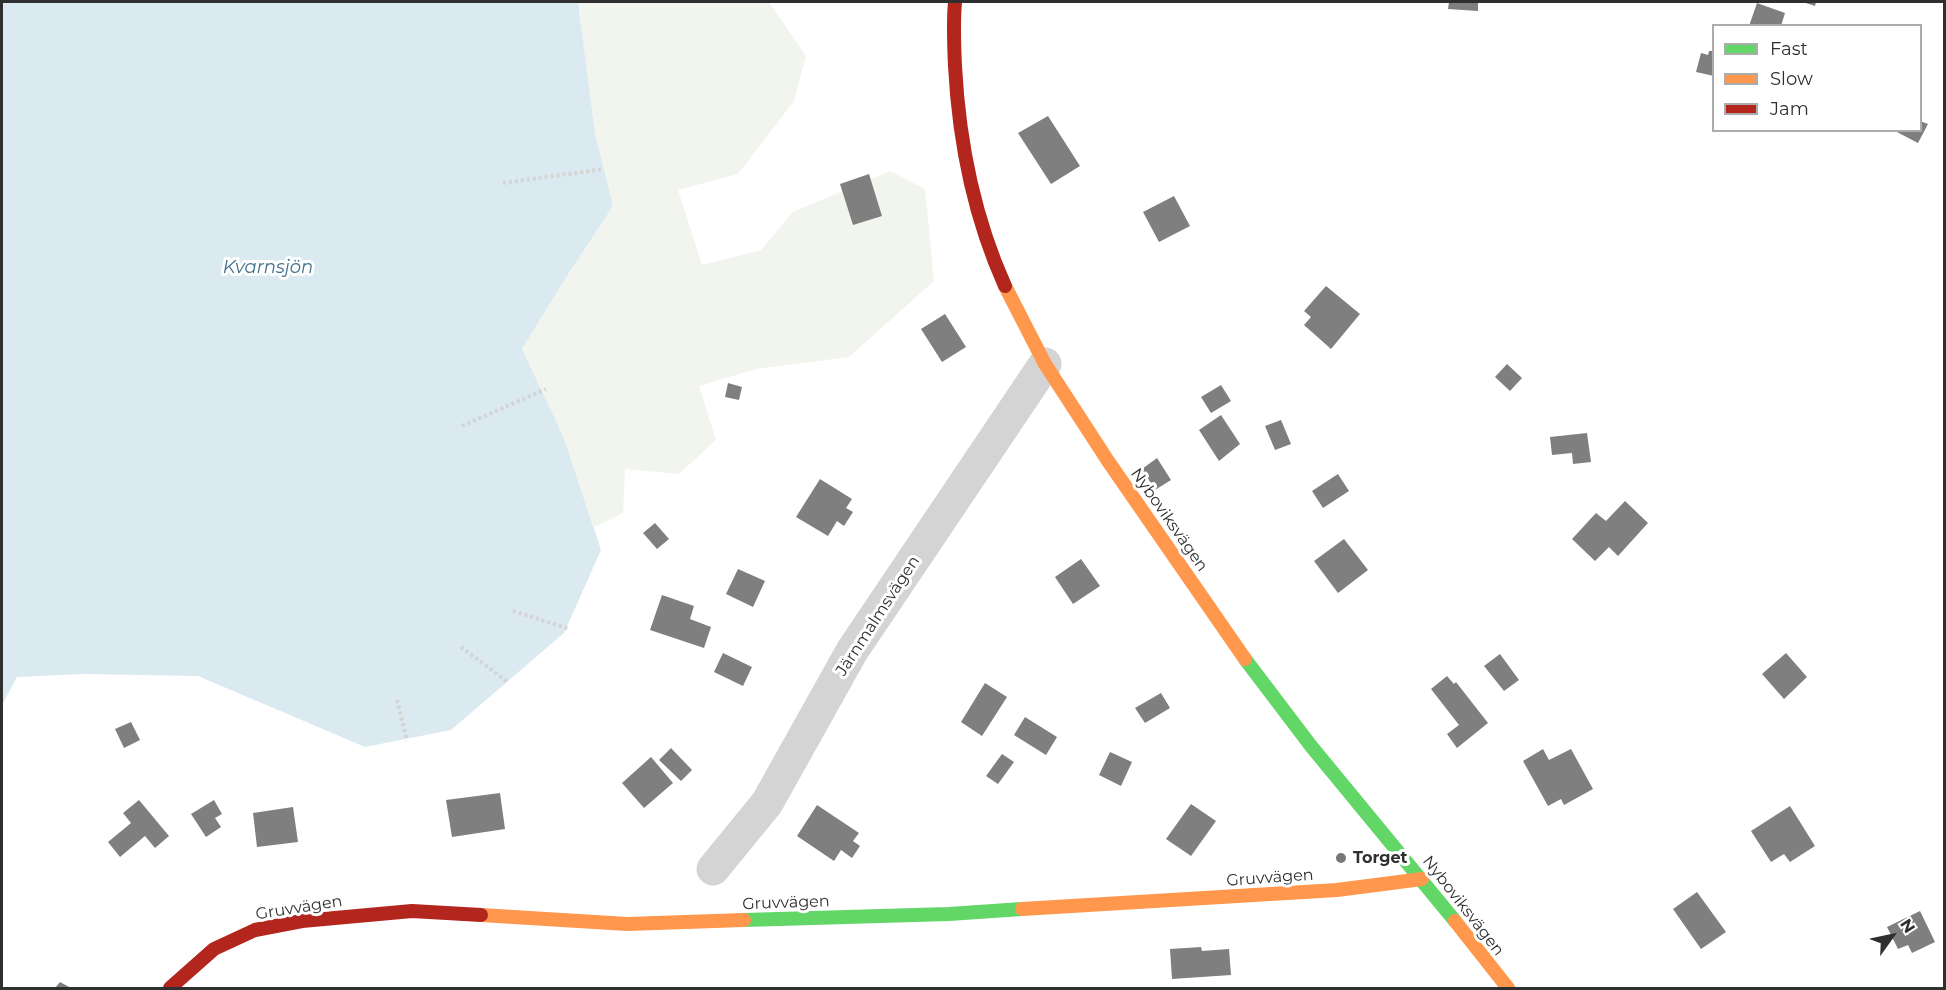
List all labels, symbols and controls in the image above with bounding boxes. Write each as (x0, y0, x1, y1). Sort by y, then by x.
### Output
legend (1712, 24, 1922, 132)
text: Fast (1770, 38, 1808, 60)
text: Slow (1770, 68, 1813, 90)
text: Jam (1770, 98, 1809, 120)
water label: Kvarnsjön (223, 257, 313, 279)
street label: Nyboviksvägen (1126, 465, 1212, 575)
street label: Järnmalmsvägen (832, 552, 924, 680)
place label: Torget (1353, 848, 1408, 868)
marker: Torget (1334, 851, 1348, 865)
street label: Nyboviksvägen (1418, 852, 1508, 960)
street label: Gruvvägen (1226, 865, 1314, 891)
street label: Gruvvägen (254, 892, 344, 924)
street label: Gruvvägen (742, 892, 830, 914)
north arrow (1862, 906, 1922, 966)
text: N (1896, 915, 1919, 937)

